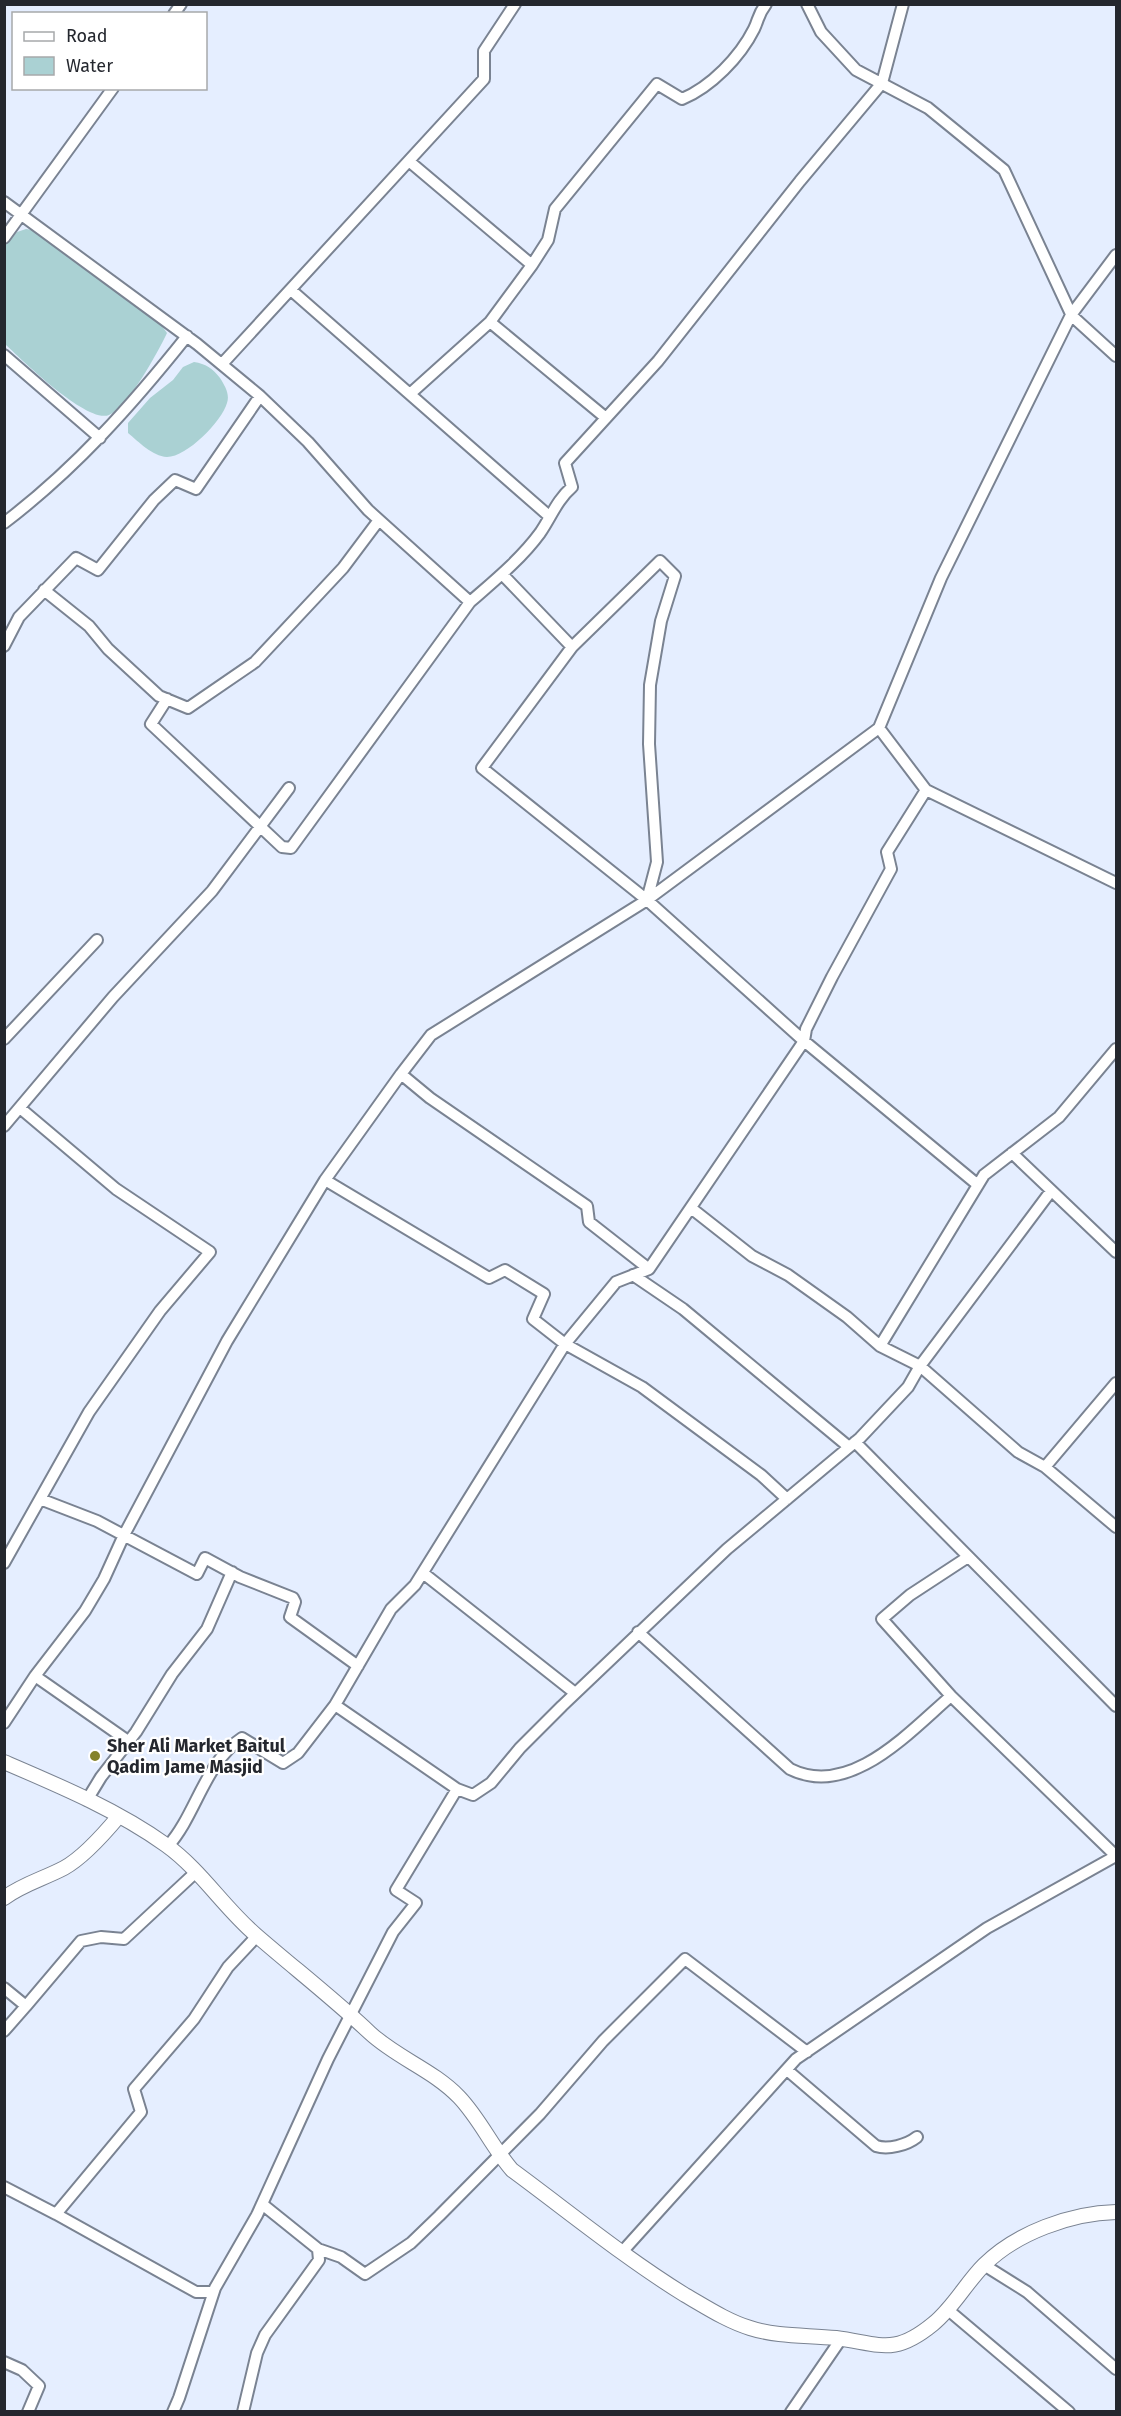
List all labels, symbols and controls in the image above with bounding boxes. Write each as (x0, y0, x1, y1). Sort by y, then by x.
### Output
legend (12, 12, 207, 90)
text: Road (66, 25, 108, 47)
text: Water (66, 55, 113, 77)
place label: Sher Ali Market Baitul Qadim Jame Masjid (107, 1735, 286, 1778)
marker: Sher Ali Market Baitul Qadim Jame Masjid (88, 1749, 102, 1763)

